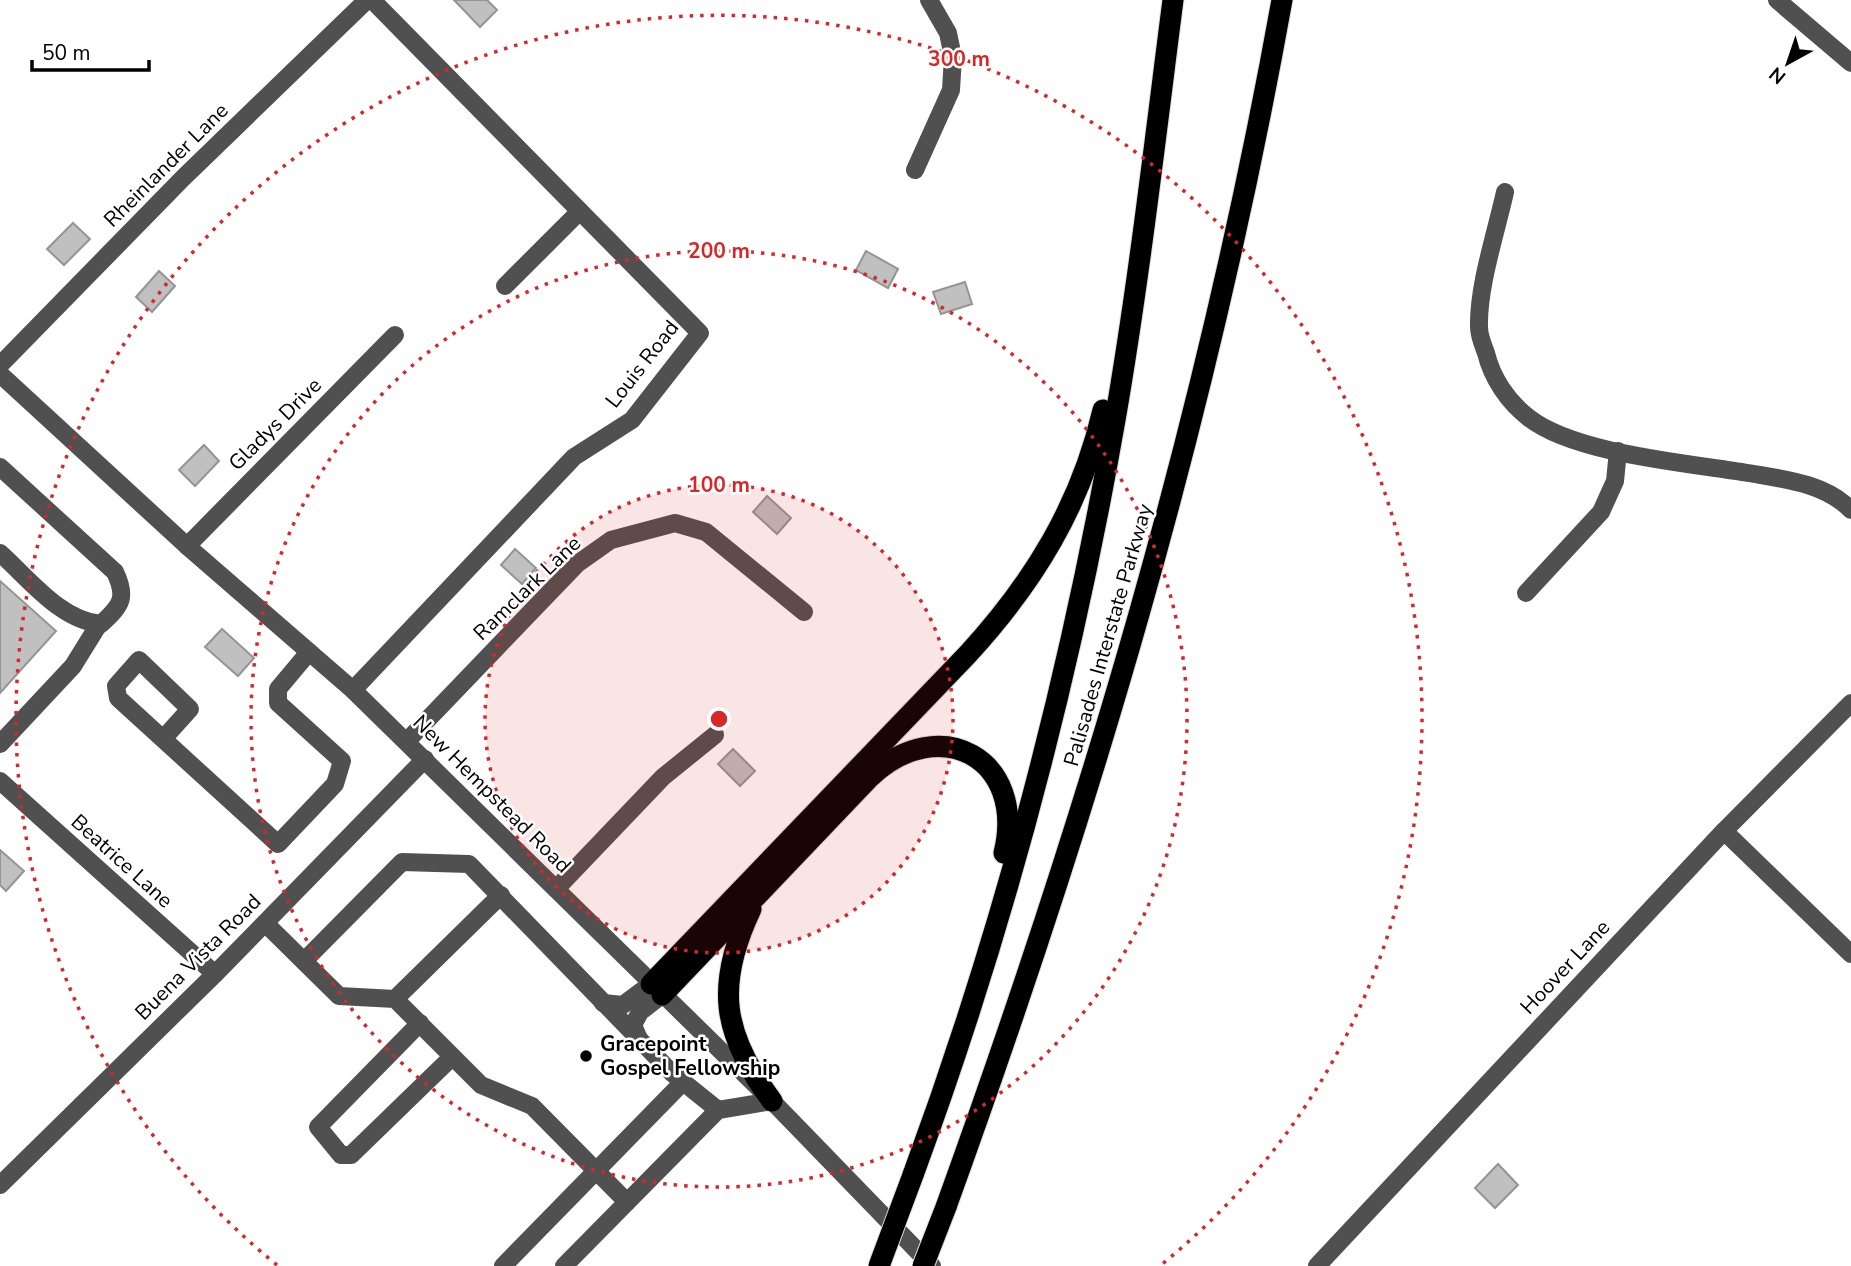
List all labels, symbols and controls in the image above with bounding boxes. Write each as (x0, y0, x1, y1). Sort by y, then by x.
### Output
scale bar (32, 28, 149, 72)
north arrow (1753, 28, 1823, 98)
text: 50 m (42, 39, 91, 67)
text: 300 m (928, 45, 990, 73)
text: N (1764, 61, 1792, 90)
street label: Rheinlander Lane (98, 97, 234, 233)
text: 200 m (688, 237, 750, 265)
street label: Louis Road (599, 314, 685, 414)
street label: Gladys Drive (222, 371, 328, 477)
text: 100 m (688, 471, 750, 499)
street label: Palisades Interstate Parkway (1057, 500, 1159, 769)
street label: Ramclark Lane (467, 530, 587, 646)
centre of rings (707, 707, 731, 731)
street label: New Hempstead Road (407, 709, 577, 879)
street label: Beatrice Lane (65, 808, 179, 914)
street label: Buena Vista Road (129, 888, 267, 1026)
street label: Hoover Lane (1514, 914, 1616, 1020)
place label: Gracepoint Gospel Fellowship (600, 1030, 780, 1082)
marker: Gracepoint Gospel Fellowship (578, 1048, 594, 1064)

